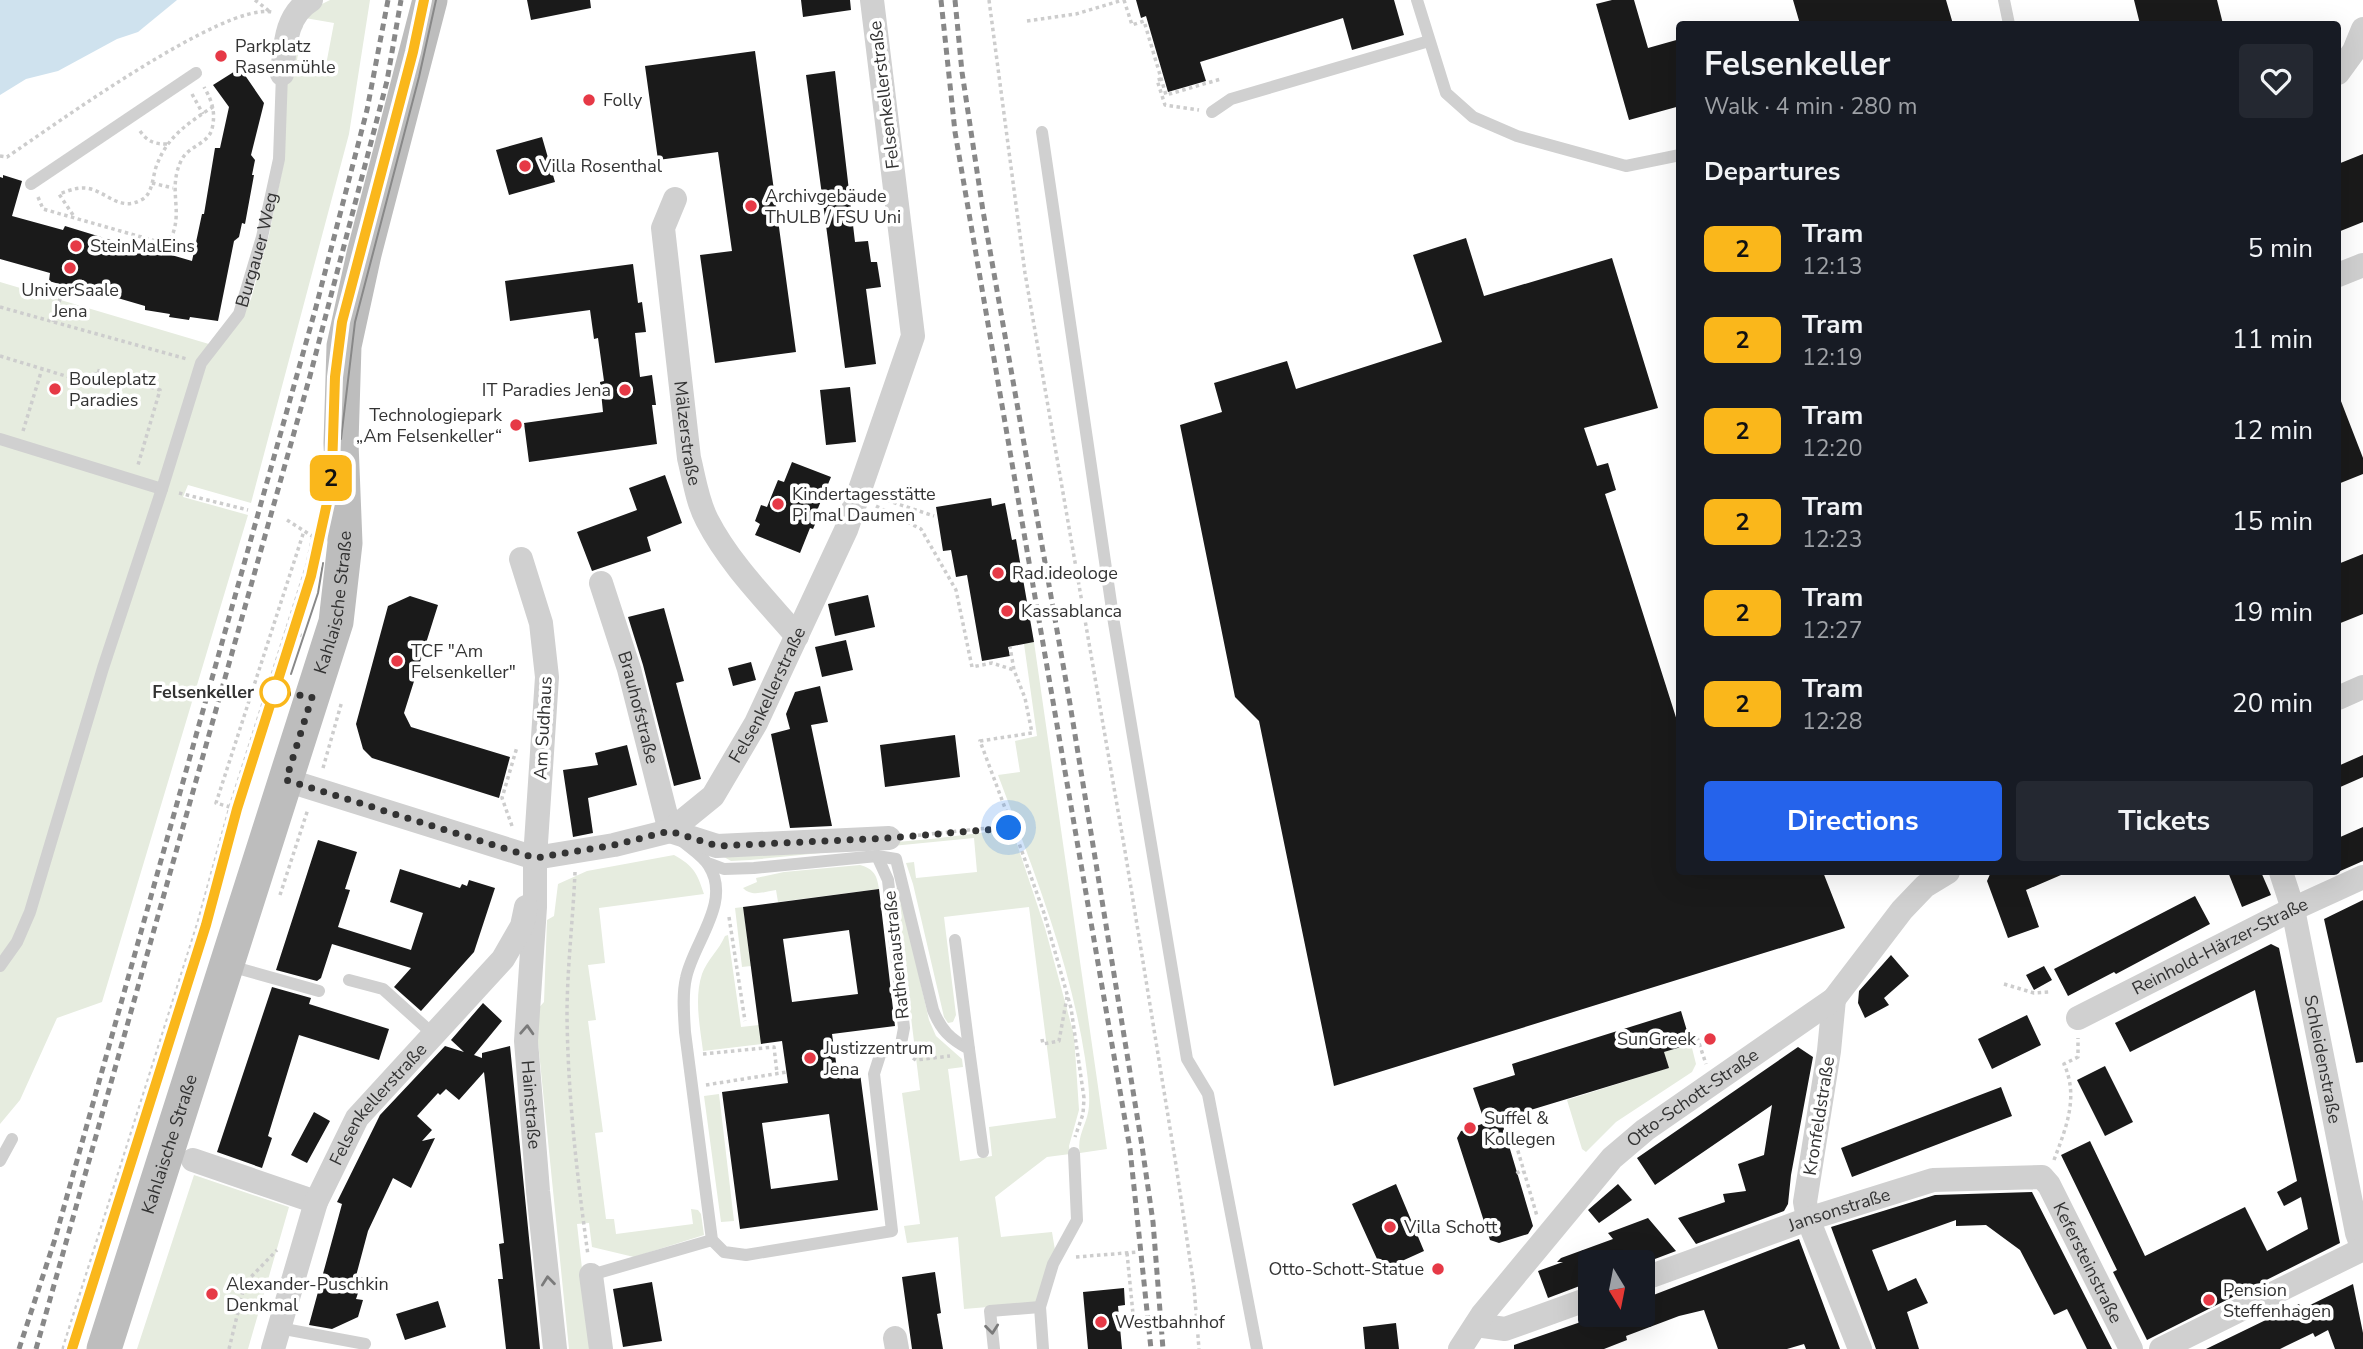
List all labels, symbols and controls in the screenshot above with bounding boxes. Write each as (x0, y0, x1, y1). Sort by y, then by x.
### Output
street label: Felsenkellerstraße (863, 20, 905, 170)
place label: Parkplatz Rasenmühle (235, 34, 336, 79)
text: Felsenkeller (1704, 42, 1890, 87)
button: heart (2239, 44, 2313, 118)
marker: Parkplatz Rasenmühle (213, 48, 229, 64)
place label: Folly (603, 88, 643, 112)
text: Walk · 4 min · 280 m (1704, 91, 1917, 122)
marker: Folly (581, 92, 597, 108)
place label: Villa Rosenthal (538, 154, 663, 178)
text: Departures (1704, 154, 1840, 189)
marker: Villa Rosenthal (517, 158, 533, 174)
place label: Archivgebäude ThULB / FSU Uni (765, 184, 901, 229)
street label: Burgauer Weg (230, 190, 283, 310)
marker: Archivgebäude ThULB / FSU Uni (743, 198, 759, 214)
text: Tram (1802, 216, 1863, 251)
text: 5 min (2248, 231, 2313, 266)
text: 2 (1735, 233, 1750, 265)
place label: SteinMalEins (90, 234, 195, 258)
marker: SteinMalEins (68, 238, 84, 254)
text: 12:13 (1802, 251, 1862, 282)
marker: UniverSaale Jena (62, 260, 78, 276)
place label: UniverSaale Jena (21, 278, 119, 323)
text: Tram (1802, 307, 1863, 342)
text: 11 min (2232, 322, 2313, 357)
text: 2 (1735, 324, 1750, 356)
text: 12:19 (1802, 342, 1862, 373)
place label: Bouleplatz Paradies (69, 367, 156, 412)
place label: IT Paradies Jena (482, 378, 611, 402)
street label: Mälzerstraße (668, 379, 707, 488)
marker: Bouleplatz Paradies (47, 381, 63, 397)
marker: IT Paradies Jena (617, 382, 633, 398)
text: Tram (1802, 398, 1863, 433)
place label: Technologiepark „Am Felsenkeller“ (356, 403, 503, 448)
text: 12 min (2232, 413, 2313, 448)
text: 2 (1735, 415, 1750, 447)
marker: Technologiepark „Am Felsenkeller“ (508, 417, 524, 433)
text: 12:20 (1802, 433, 1862, 464)
line badge: 2 (308, 455, 354, 501)
text: 2 (324, 462, 338, 494)
place label: Kindertagesstätte Pi mal Daumen (792, 482, 936, 527)
text: Tram (1802, 489, 1863, 524)
marker: Kindertagesstätte Pi mal Daumen (770, 496, 786, 512)
text: 15 min (2232, 504, 2313, 539)
text: 2 (1735, 506, 1750, 538)
text: 12:23 (1802, 524, 1862, 555)
street label: Kahlaische Straße (308, 530, 357, 677)
place label: Rad.ideologe (1012, 561, 1118, 585)
marker: Rad.ideologe (990, 565, 1006, 581)
text: Tram (1802, 580, 1863, 615)
text: 19 min (2232, 595, 2313, 630)
text: 2 (1735, 597, 1750, 629)
place label: Kassablanca (1021, 599, 1122, 623)
marker: Kassablanca (999, 603, 1015, 619)
text: 12:27 (1802, 615, 1862, 646)
street label: Felsenkellerstraße (723, 623, 811, 767)
place label: TCF "Am Felsenkeller" (411, 639, 516, 684)
street label: Brauhofstraße (612, 648, 665, 766)
marker: TCF "Am Felsenkeller" (389, 653, 405, 669)
text: Tram (1802, 671, 1863, 706)
street label: Am Sudhaus (528, 676, 558, 780)
marker: Felsenkeller (260, 677, 290, 707)
place label: Felsenkeller (152, 680, 254, 704)
text: 20 min (2232, 686, 2313, 721)
text: 2 (1735, 688, 1750, 720)
text: 12:28 (1802, 706, 1862, 737)
button: Directions (1704, 781, 2002, 861)
button: Tickets (2016, 781, 2313, 861)
your location (991, 810, 1026, 845)
street label: Rathenaustraße (877, 890, 915, 1020)
street label: Reinhold-Härzer-Straße (2128, 892, 2312, 1001)
street label: Schleidenstraße (2298, 993, 2347, 1126)
one-way arrow (519, 1024, 534, 1035)
place label: SunGreek (1617, 1027, 1697, 1051)
marker: SunGreek (1702, 1031, 1718, 1047)
place label: Justizzentrum Jena (823, 1036, 934, 1081)
street label: Felsenkellerstraße (324, 1038, 432, 1169)
street label: Otto-Schott-Straße (1621, 1043, 1763, 1153)
marker: Justizzentrum Jena (802, 1050, 818, 1066)
street label: Kronfeldstraße (1798, 1055, 1840, 1177)
street label: Hainstraße (516, 1059, 547, 1150)
street label: Kahlaische Straße (136, 1071, 203, 1217)
place label: Suffel & Kollegen (1484, 1106, 1556, 1151)
marker: Suffel & Kollegen (1462, 1120, 1478, 1136)
street label: Jansonstraße (1784, 1182, 1893, 1238)
street label: Kefersteinstraße (2047, 1198, 2128, 1327)
place label: Villa Schott (1403, 1215, 1498, 1239)
marker: Villa Schott (1382, 1219, 1398, 1235)
north arrow (1578, 1250, 1656, 1326)
map controls (1578, 1250, 1655, 1327)
place label: Otto-Schott-Statue (1269, 1257, 1424, 1281)
marker: Otto-Schott-Statue (1430, 1261, 1446, 1277)
place label: Alexander-Puschkin Denkmal (226, 1272, 389, 1317)
one-way arrow (540, 1275, 555, 1287)
place label: Pension Steffenhagen (2223, 1278, 2331, 1323)
marker: Alexander-Puschkin Denkmal (204, 1286, 220, 1302)
marker: Pension Steffenhagen (2201, 1292, 2217, 1308)
place label: Westbahnhof (1115, 1310, 1226, 1334)
marker: Westbahnhof (1093, 1314, 1109, 1330)
one-way arrow (984, 1324, 999, 1335)

